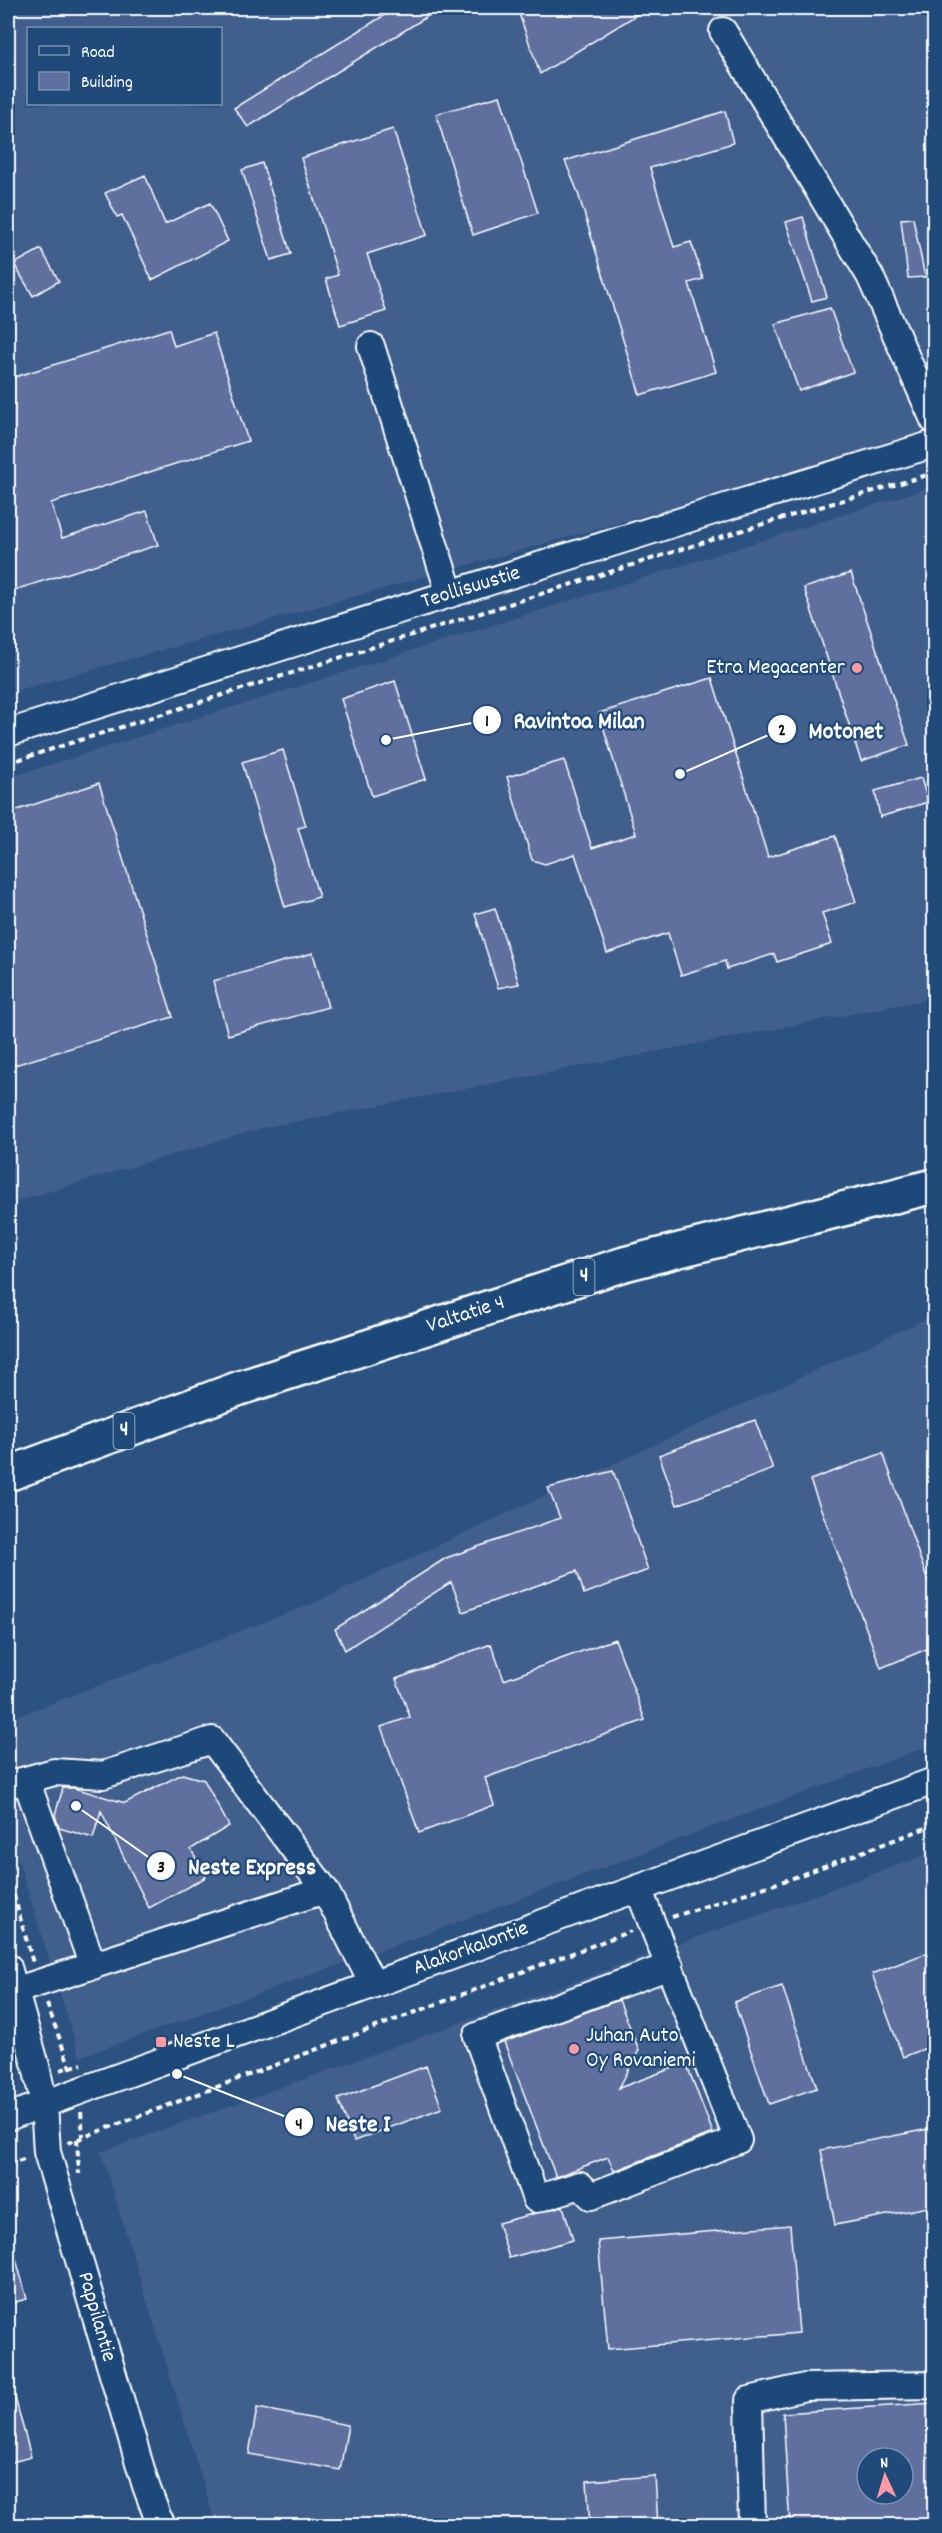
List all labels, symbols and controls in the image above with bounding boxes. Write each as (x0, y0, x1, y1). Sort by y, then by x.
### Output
legend (27, 27, 222, 105)
text: Road (81, 41, 115, 66)
text: Building (81, 71, 133, 96)
street label: Teollisuustie (418, 558, 524, 618)
place label: Etra Megacenter (706, 653, 846, 684)
marker: Etra Megacenter (850, 661, 864, 675)
callout: Ravintoa Milan (472, 699, 657, 741)
text: Ravintoa Milan (513, 706, 645, 740)
callout: Motonet (767, 708, 895, 750)
text: 1 (485, 710, 489, 735)
text: Motonet (809, 716, 884, 750)
text: 2 (778, 719, 786, 744)
road number: 4 (574, 1259, 594, 1295)
street label: Valtatie 4 (423, 1288, 509, 1342)
road number: 4 (114, 1413, 134, 1449)
callout: Neste Express (146, 1845, 328, 1887)
text: Neste Express (188, 1852, 316, 1886)
text: 3 (157, 1856, 165, 1881)
street label: Alakorkalontie (409, 1914, 533, 1984)
place label: Juhan Auto Oy Rovaniemi (586, 2021, 696, 2077)
place label: Neste L (173, 2027, 235, 2058)
marker: Neste L (154, 2035, 168, 2049)
marker: Juhan Auto Oy Rovaniemi (567, 2042, 581, 2056)
callout: Neste I (284, 2101, 403, 2143)
text: Neste I (326, 2109, 391, 2143)
text: 4 (295, 2113, 303, 2138)
street label: Pappilantie (68, 2268, 124, 2366)
north arrow (855, 2446, 915, 2506)
text: N (879, 2452, 889, 2475)

